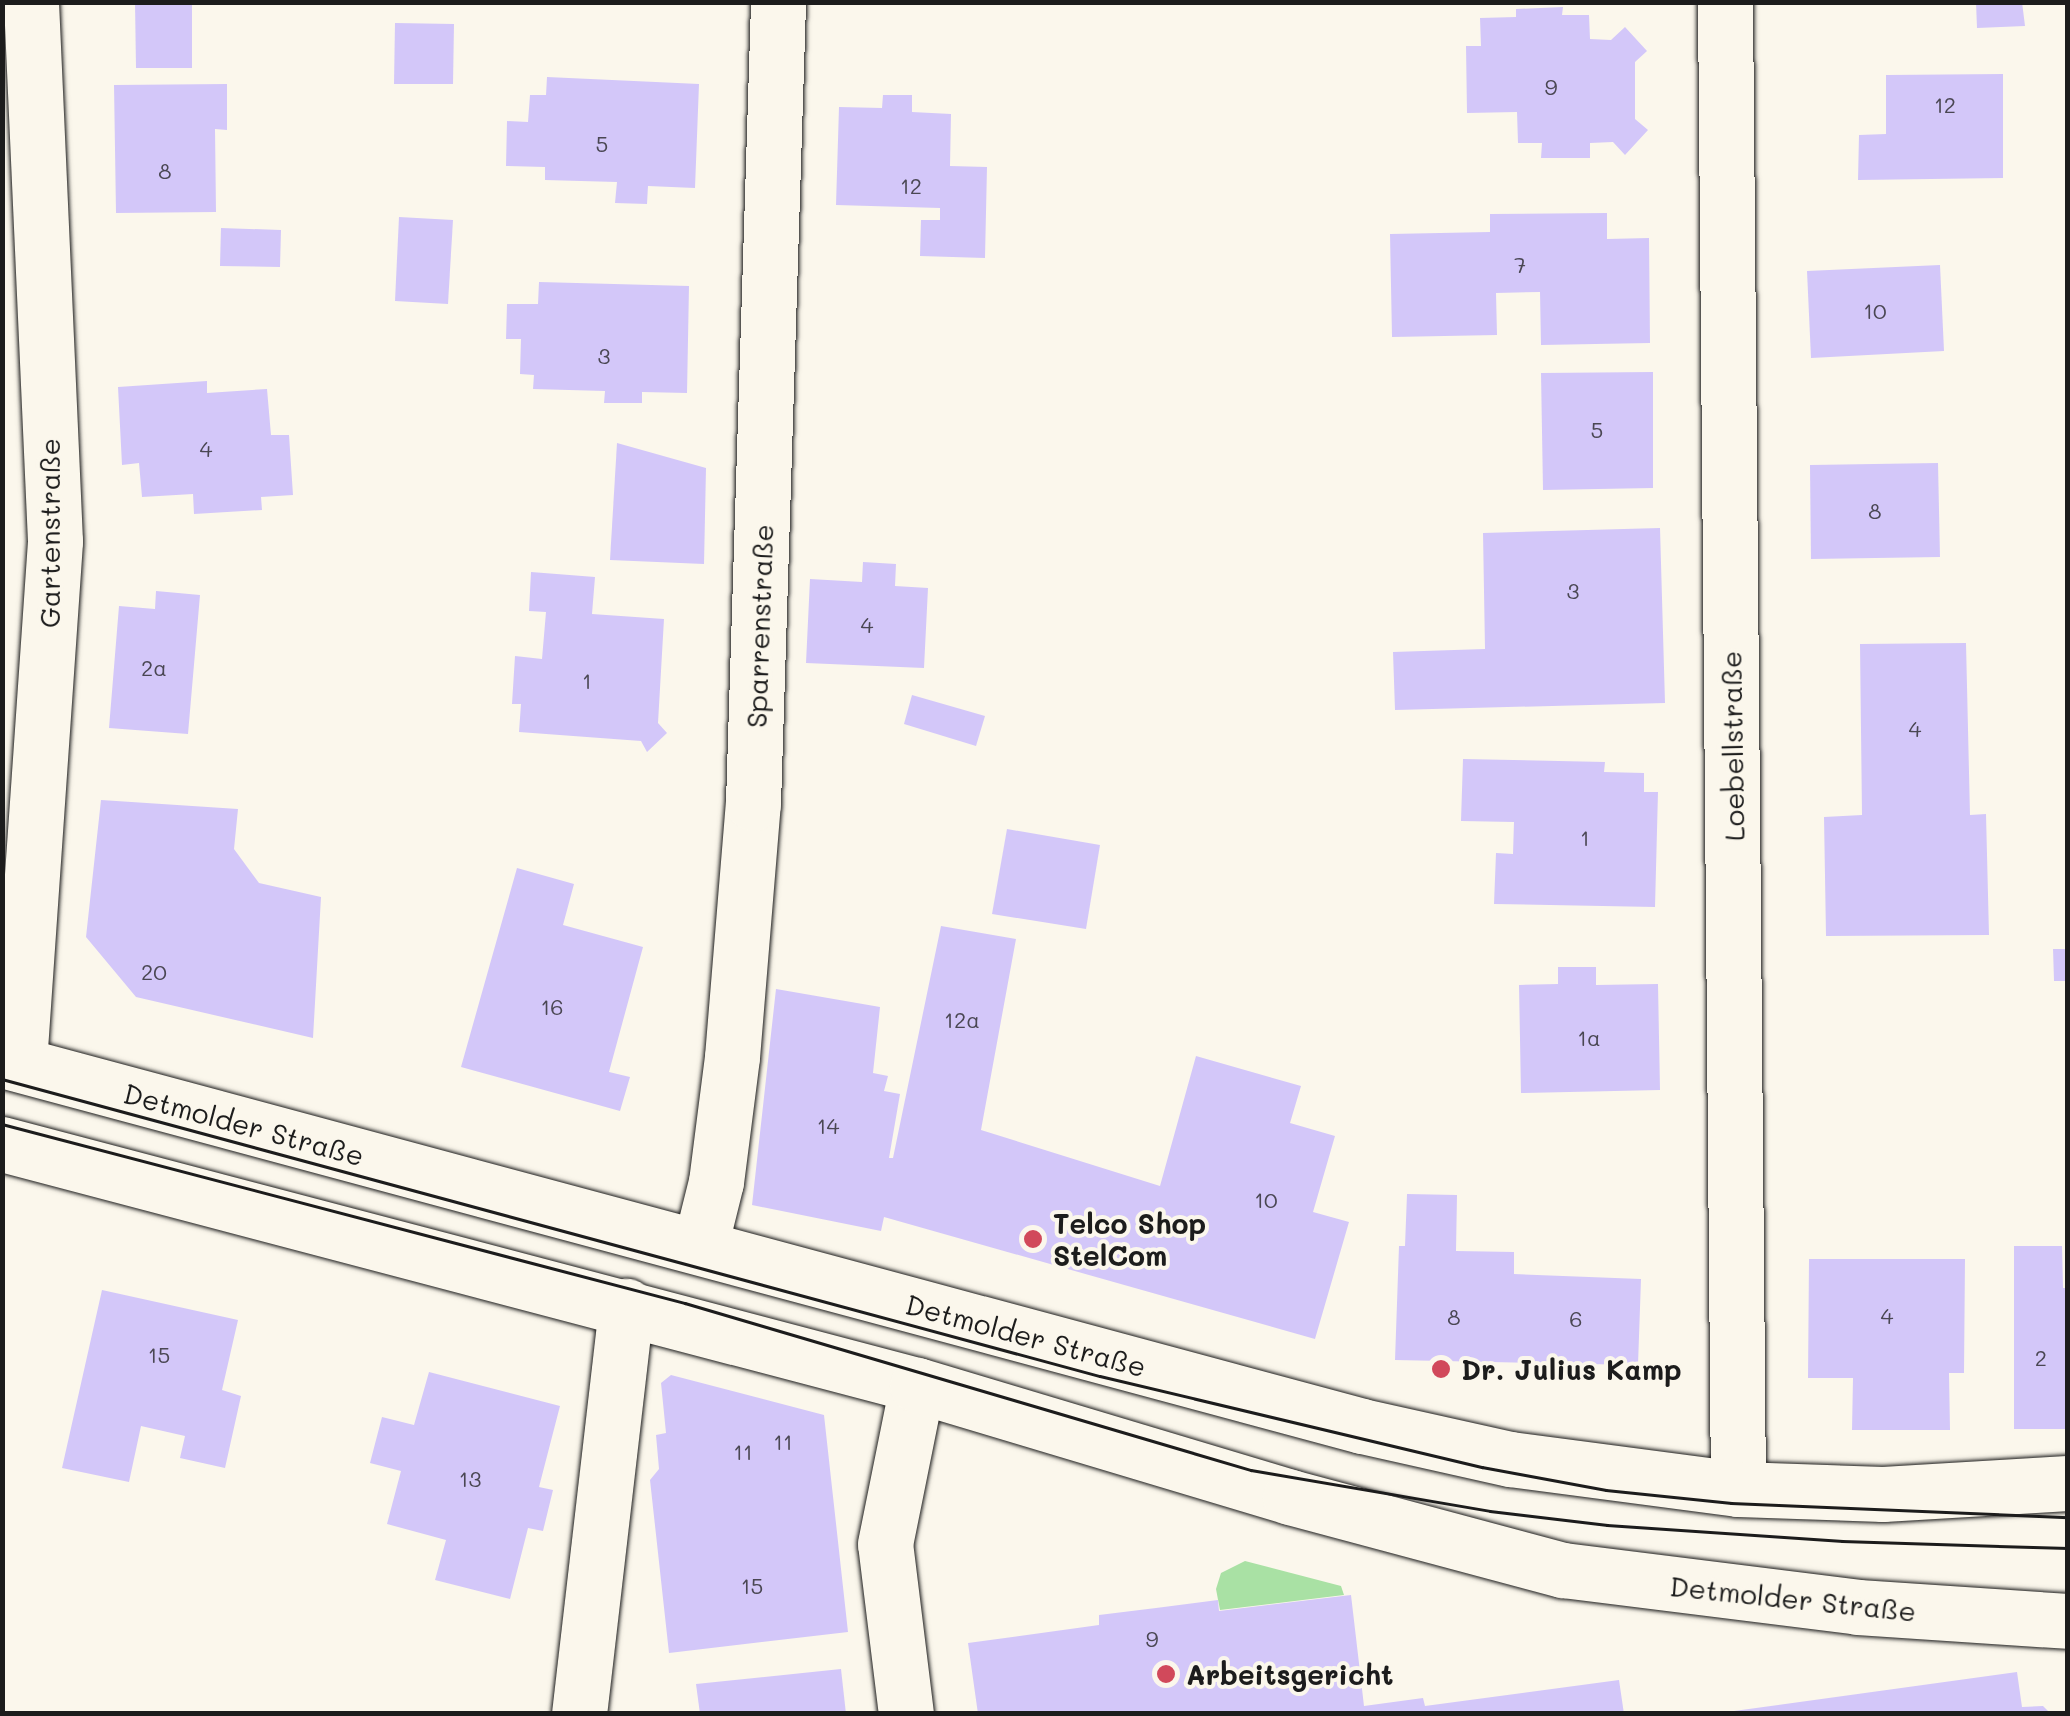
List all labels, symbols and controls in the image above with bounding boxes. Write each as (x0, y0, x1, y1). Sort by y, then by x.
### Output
house number: 9 (1544, 74, 1558, 100)
house number: 12 (1934, 92, 1956, 118)
house number: 5 (596, 131, 608, 157)
house number: 8 (158, 158, 172, 184)
house number: 12 (900, 173, 922, 199)
house number: 7 (1514, 252, 1526, 278)
house number: 10 (1863, 298, 1887, 324)
house number: 3 (598, 343, 610, 369)
house number: 5 (1591, 417, 1603, 443)
house number: 4 (200, 436, 212, 462)
street label: Gartenstraße (32, 438, 66, 628)
house number: 8 (1868, 498, 1882, 524)
street label: Sparrenstraße (739, 523, 779, 729)
house number: 3 (1567, 578, 1579, 604)
house number: 4 (861, 612, 873, 638)
street label: Loebellstraße (1714, 651, 1750, 841)
house number: 2a (141, 655, 167, 681)
house number: 1 (582, 668, 592, 694)
house number: 4 (1909, 716, 1921, 742)
house number: 1 (1580, 825, 1590, 851)
house number: 20 (141, 959, 167, 985)
house number: 16 (540, 994, 564, 1020)
house number: 12a (944, 1007, 980, 1033)
house number: 1a (1577, 1025, 1601, 1051)
street label: Detmolder Straße (120, 1076, 368, 1172)
house number: 14 (817, 1113, 839, 1139)
house number: 10 (1254, 1187, 1278, 1213)
place label: Telco Shop StelCom (1053, 1206, 1206, 1272)
marker: Telco Shop StelCom (1022, 1228, 1044, 1250)
street label: Detmolder Straße (902, 1287, 1150, 1383)
house number: 4 (1881, 1303, 1893, 1329)
house number: 8 (1447, 1304, 1461, 1330)
house number: 6 (1569, 1306, 1583, 1332)
house number: 15 (148, 1342, 170, 1368)
house number: 2 (2035, 1345, 2047, 1371)
place label: Dr. Julius Kamp (1461, 1352, 1682, 1386)
marker: Dr. Julius Kamp (1430, 1358, 1452, 1380)
house number: 11 (773, 1429, 793, 1455)
house number: 11 (733, 1439, 753, 1465)
house number: 13 (459, 1466, 481, 1492)
street label: Detmolder Straße (1668, 1568, 1918, 1628)
house number: 15 (741, 1573, 763, 1599)
house number: 9 (1145, 1626, 1159, 1652)
place label: Arbeitsgericht (1186, 1657, 1393, 1691)
marker: Arbeitsgericht (1155, 1663, 1177, 1685)

